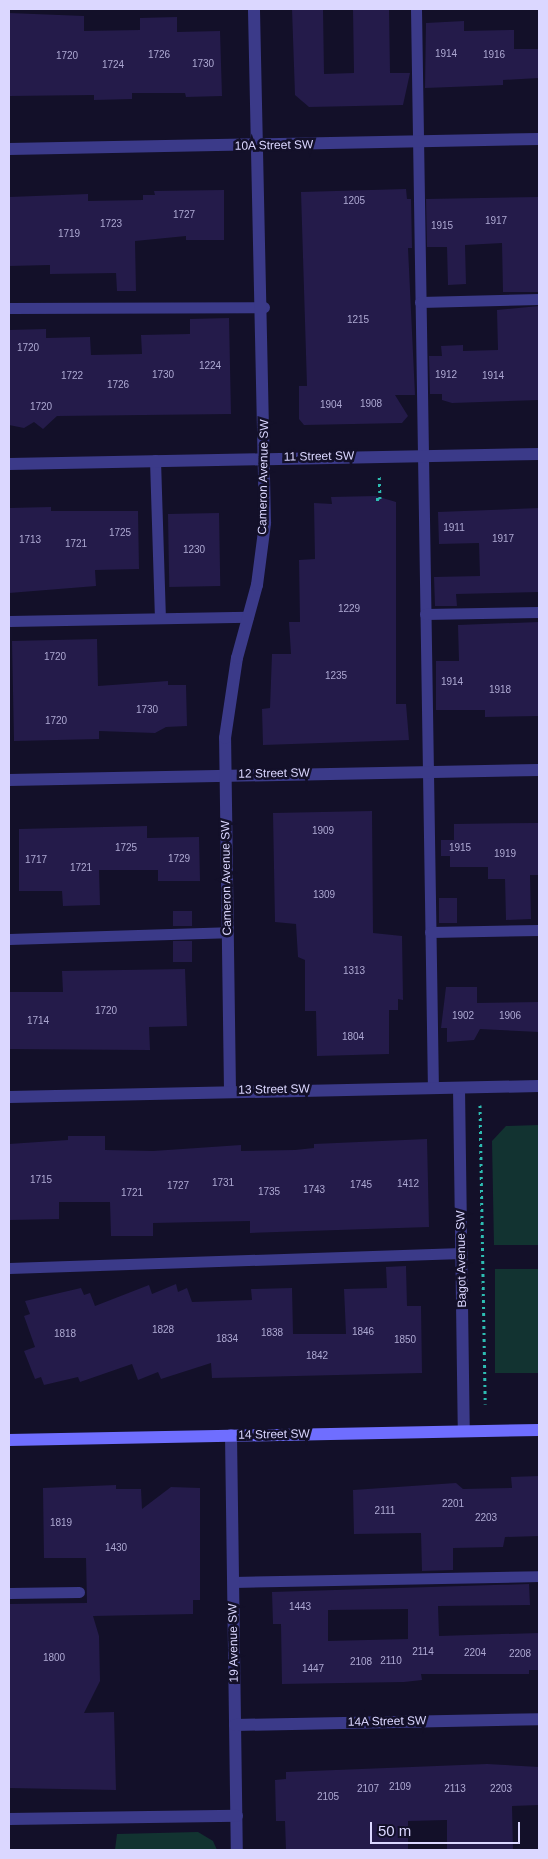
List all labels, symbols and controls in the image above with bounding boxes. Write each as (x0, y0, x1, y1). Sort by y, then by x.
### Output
house number: 1914 (435, 48, 457, 60)
house number: 1726 (148, 49, 170, 61)
house number: 1916 (483, 49, 505, 61)
house number: 1720 (56, 50, 78, 62)
house number: 1730 (192, 58, 214, 70)
house number: 1724 (102, 59, 124, 71)
street label: 10A Street SW (234, 138, 314, 154)
house number: 1205 (343, 195, 365, 207)
house number: 1727 (173, 209, 195, 221)
house number: 1917 (485, 215, 507, 227)
house number: 1723 (100, 218, 122, 230)
house number: 1915 (431, 220, 453, 232)
house number: 1719 (58, 228, 80, 240)
house number: 1215 (347, 314, 369, 326)
house number: 1720 (17, 342, 39, 354)
house number: 1224 (199, 360, 221, 372)
house number: 1730 (152, 369, 174, 381)
house number: 1912 (435, 369, 457, 381)
house number: 1722 (61, 370, 83, 382)
house number: 1914 (482, 370, 504, 382)
house number: 1726 (107, 379, 129, 391)
house number: 1908 (360, 398, 382, 410)
house number: 1904 (320, 399, 342, 411)
house number: 1720 (30, 401, 52, 413)
street label: Cameron Avenue SW (256, 419, 272, 535)
street label: 11 Street SW (284, 449, 354, 465)
house number: 1911 (443, 522, 465, 534)
house number: 1725 (109, 527, 131, 539)
house number: 1917 (492, 533, 514, 545)
house number: 1713 (19, 534, 41, 546)
house number: 1721 (65, 538, 87, 550)
house number: 1230 (183, 544, 205, 556)
house number: 1229 (338, 603, 360, 615)
house number: 1720 (44, 651, 66, 663)
house number: 1235 (325, 670, 347, 682)
house number: 1914 (441, 676, 463, 688)
house number: 1918 (489, 684, 511, 696)
house number: 1730 (136, 704, 158, 716)
house number: 1720 (45, 715, 67, 727)
street label: 12 Street SW (238, 766, 310, 782)
street label: Cameron Avenue SW (219, 820, 235, 936)
house number: 1909 (312, 825, 334, 837)
house number: 1725 (115, 842, 137, 854)
house number: 1915 (449, 842, 471, 854)
house number: 1919 (494, 848, 516, 860)
house number: 1729 (168, 853, 190, 865)
house number: 1717 (25, 854, 47, 866)
house number: 1721 (70, 862, 92, 874)
house number: 1309 (313, 889, 335, 901)
house number: 1313 (343, 965, 365, 977)
house number: 1720 (95, 1005, 117, 1017)
house number: 1902 (452, 1010, 474, 1022)
house number: 1906 (499, 1010, 521, 1022)
house number: 1714 (27, 1015, 49, 1027)
house number: 1804 (342, 1031, 364, 1043)
street label: 13 Street SW (238, 1082, 310, 1098)
house number: 1715 (30, 1174, 52, 1186)
house number: 1731 (212, 1177, 234, 1189)
house number: 1412 (397, 1178, 419, 1190)
house number: 1745 (350, 1179, 372, 1191)
house number: 1727 (167, 1180, 189, 1192)
house number: 1743 (303, 1184, 325, 1196)
house number: 1735 (258, 1186, 280, 1198)
house number: 1721 (121, 1187, 143, 1199)
street label: Bagot Avenue SW (454, 1210, 470, 1308)
house number: 1828 (152, 1324, 174, 1336)
house number: 1846 (352, 1326, 374, 1338)
house number: 1838 (261, 1327, 283, 1339)
house number: 1818 (54, 1328, 76, 1340)
house number: 1834 (216, 1333, 238, 1345)
house number: 1850 (394, 1334, 416, 1346)
house number: 1842 (306, 1350, 328, 1362)
street label: 14 Street SW (238, 1427, 310, 1443)
house number: 2201 (442, 1498, 464, 1510)
house number: 2111 (375, 1505, 395, 1517)
house number: 2203 (475, 1512, 497, 1524)
house number: 1819 (50, 1517, 72, 1529)
house number: 1430 (105, 1542, 127, 1554)
house number: 1443 (289, 1601, 311, 1613)
street label: 19 Avenue SW (226, 1603, 242, 1683)
house number: 2114 (412, 1646, 434, 1658)
house number: 2204 (464, 1647, 486, 1659)
house number: 2208 (509, 1648, 531, 1660)
house number: 1800 (43, 1652, 65, 1664)
house number: 2110 (380, 1655, 402, 1667)
house number: 2108 (350, 1656, 372, 1668)
house number: 1447 (302, 1663, 324, 1675)
street label: 14A Street SW (347, 1714, 427, 1730)
house number: 2109 (389, 1781, 411, 1793)
house number: 2107 (357, 1783, 379, 1795)
house number: 2113 (444, 1783, 466, 1795)
house number: 2203 (490, 1783, 512, 1795)
house number: 2105 (317, 1791, 339, 1803)
scale bar (373, 1812, 523, 1844)
text: 50 m (378, 1822, 411, 1839)

